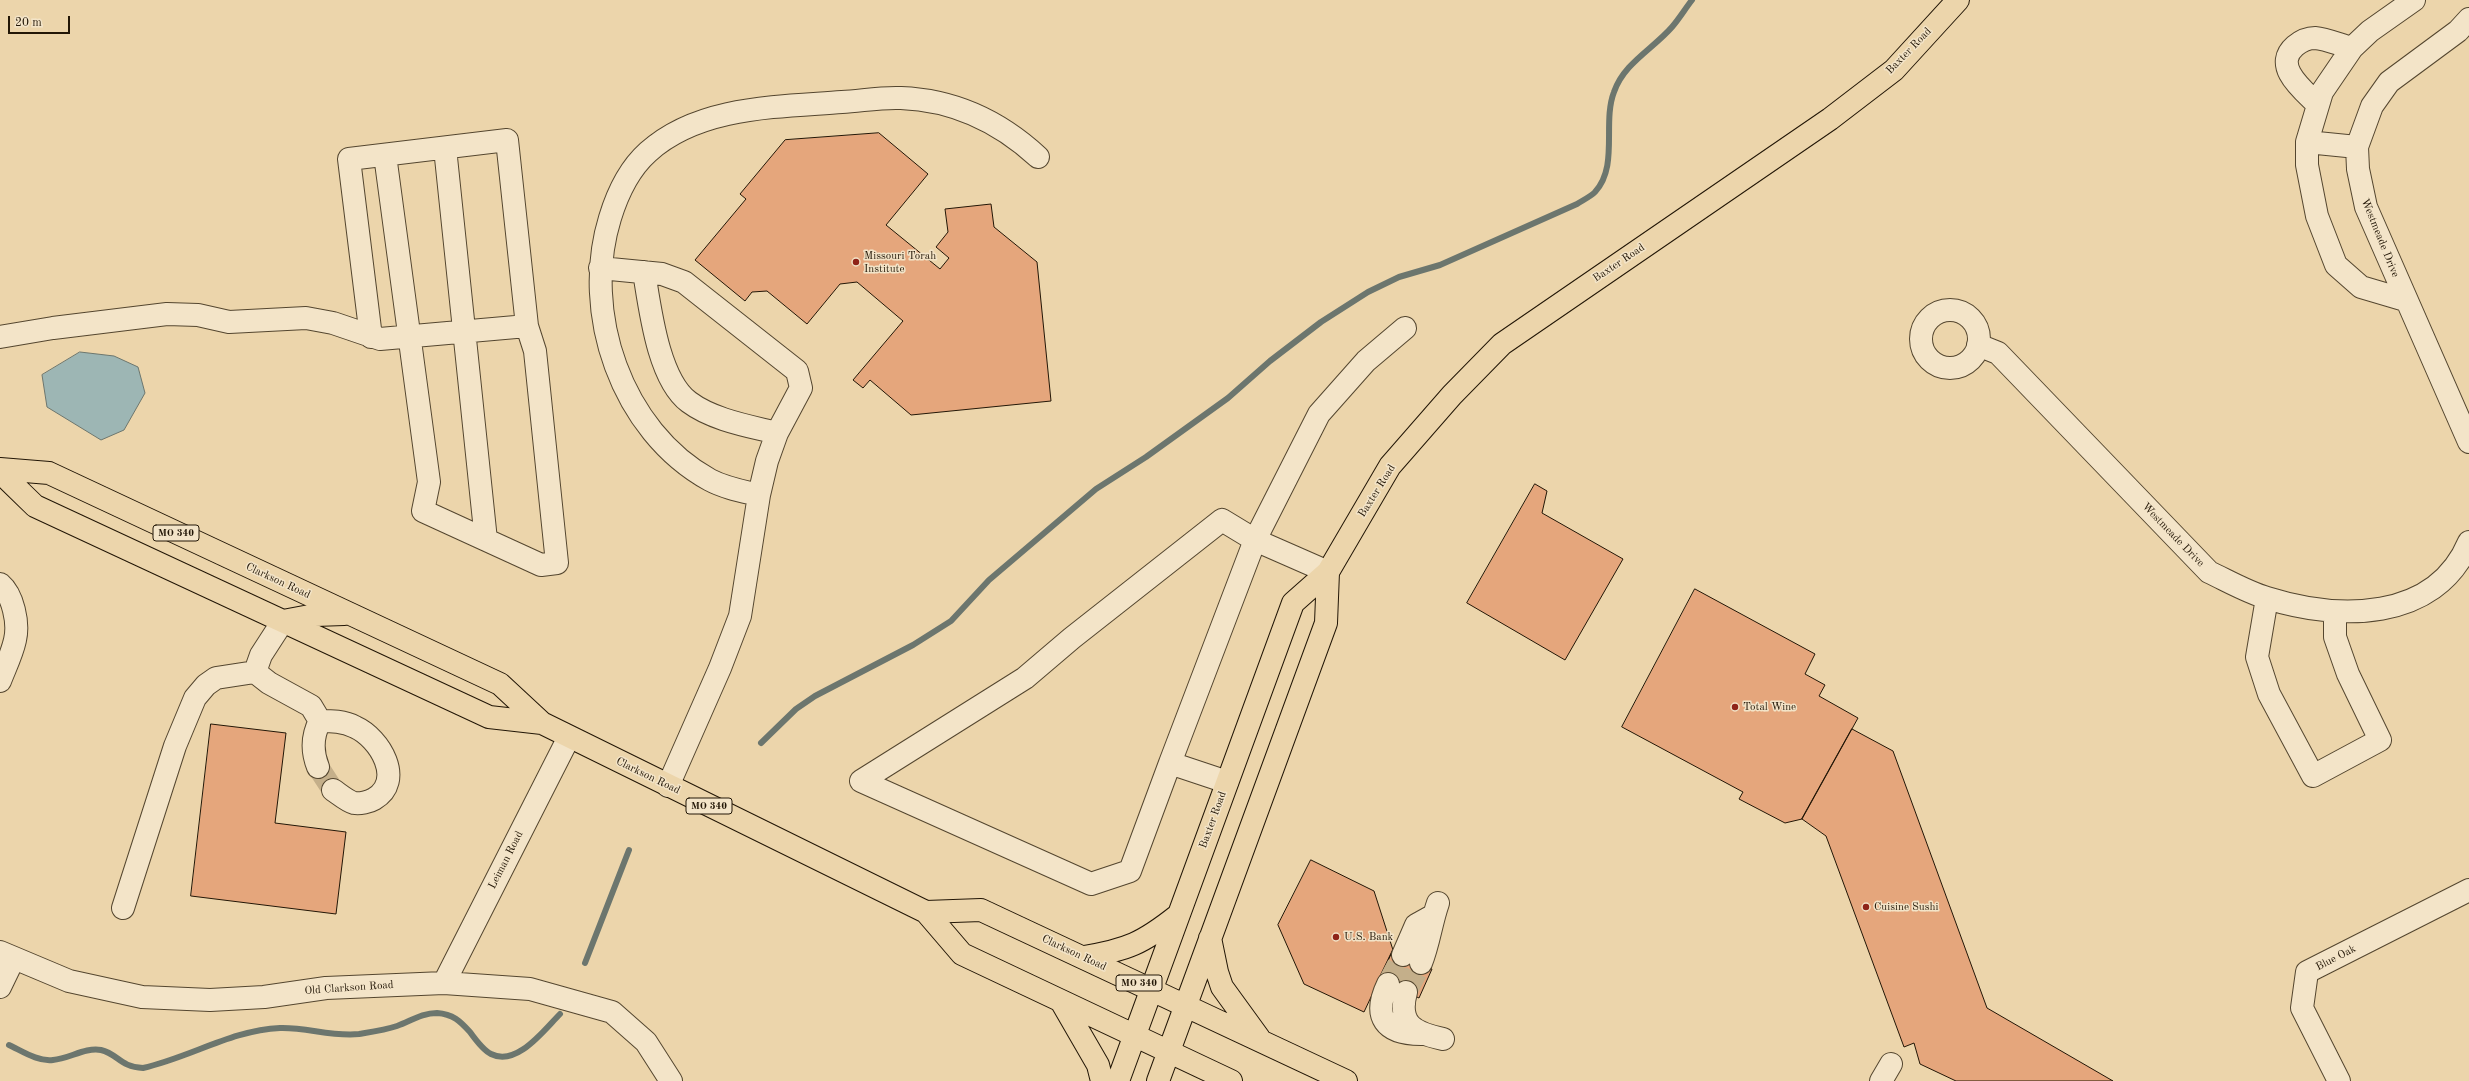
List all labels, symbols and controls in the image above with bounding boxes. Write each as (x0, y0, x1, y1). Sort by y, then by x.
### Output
scale bar (10, 8, 72, 34)
text: 20 m (15, 17, 42, 29)
street label: Baxter Road (1883, 25, 1935, 77)
street label: Westmeade Drive (2358, 197, 2402, 279)
street label: Baxter Road (1591, 241, 1647, 285)
place label: Missouri Torah Institute (864, 249, 936, 275)
marker: Missouri Torah Institute (851, 257, 861, 267)
street label: Baxter Road (1356, 462, 1398, 520)
street label: Westmeade Drive (2139, 500, 2207, 570)
road number: MO 340 (153, 525, 199, 541)
street label: Clarkson Road (244, 560, 312, 602)
place label: Total Wine (1743, 700, 1796, 714)
marker: Total Wine (1730, 702, 1740, 712)
street label: Clarkson Road (614, 755, 682, 797)
street label: Baxter Road (1197, 790, 1229, 850)
road number: MO 340 (686, 798, 732, 814)
street label: Leiman Road (486, 829, 526, 891)
place label: Cuisine Sushi (1874, 900, 1938, 914)
marker: Cuisine Sushi (1861, 902, 1871, 912)
place label: U.S. Bank (1344, 930, 1393, 944)
street label: Clarkson Road (1040, 932, 1108, 974)
marker: U.S. Bank (1331, 932, 1341, 942)
street label: Blue Oak (2314, 942, 2358, 974)
road number: MO 340 (1116, 975, 1162, 991)
street label: Old Clarkson Road (304, 978, 394, 998)

